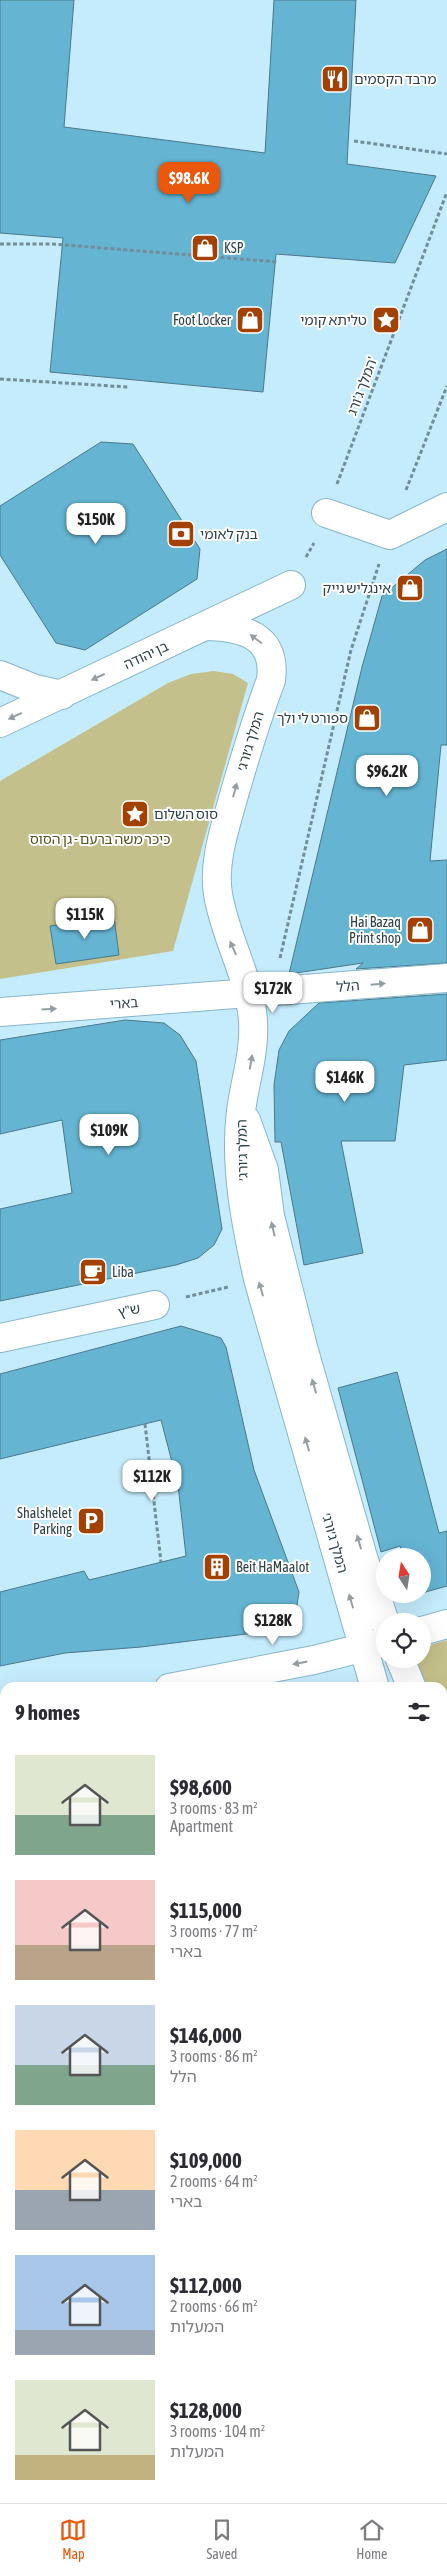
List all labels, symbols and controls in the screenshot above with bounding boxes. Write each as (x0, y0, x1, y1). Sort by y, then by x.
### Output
restaurant icon: מרבד הקסמים (320, 64, 350, 94)
place label: מרבד הקסמים (354, 71, 436, 87)
pin: $98.6K (148, 162, 230, 204)
text: $98.6K (169, 169, 209, 187)
shop icon: KSP (190, 233, 220, 263)
place label: KSP (224, 240, 244, 256)
shop icon: Foot Locker (235, 305, 265, 335)
place icon: טליתא קומי (371, 305, 401, 335)
place label: Foot Locker (173, 312, 232, 328)
place label: טליתא קומי (300, 312, 367, 328)
street label: המלך ג'ורג' (344, 355, 380, 417)
pin: $150K (61, 502, 131, 545)
text: $150K (77, 510, 115, 528)
bank icon: בנק לאומי (166, 519, 196, 549)
place label: בנק לאומי (200, 526, 258, 542)
shop icon: אינגליש גייק (395, 573, 425, 603)
place label: אינגליש גייק (323, 580, 391, 596)
one-way arrow (250, 634, 263, 644)
street label: בן יהודה (121, 638, 171, 672)
one-way arrow (91, 673, 106, 681)
shop icon: ספורט לי ולך (352, 703, 382, 733)
street label: המלך ג׳ורג׳ (233, 709, 267, 773)
place label: ספורט לי ולך (277, 710, 348, 726)
one-way arrow (8, 713, 22, 721)
pin: $96.2K (346, 754, 428, 797)
text: $96.2K (367, 762, 407, 780)
one-way arrow (232, 782, 240, 797)
place icon: סוס השלום (120, 799, 150, 829)
place label: סוס השלום (154, 806, 218, 822)
park label: כיכר משה ברעם - גן הסוס (30, 831, 170, 847)
pin: $115K (50, 898, 120, 940)
text: $115K (66, 905, 104, 923)
place label: Hai Bazaq Print shop (349, 914, 401, 946)
shop icon: Hai Bazaq Print shop (405, 915, 435, 945)
one-way arrow (229, 941, 237, 955)
pin: $172K (238, 972, 308, 1014)
street label: הלל (336, 977, 360, 995)
text: $172K (254, 979, 292, 997)
one-way arrow (370, 979, 386, 987)
street label: בארי (109, 994, 139, 1012)
one-way arrow (41, 1004, 57, 1012)
one-way arrow (247, 1054, 255, 1070)
pin: $146K (310, 1060, 380, 1103)
text: $146K (326, 1068, 364, 1086)
pin: $109K (74, 1114, 144, 1156)
street label: המלך ג׳ורג׳ (233, 1119, 251, 1181)
text: $109K (90, 1121, 128, 1139)
one-way arrow (269, 1221, 277, 1236)
cafe icon: Liba (78, 1257, 108, 1287)
place label: Liba (112, 1264, 134, 1280)
one-way arrow (256, 1281, 264, 1296)
street label: ש"ץ (116, 1300, 142, 1320)
one-way arrow (310, 1378, 318, 1393)
one-way arrow (302, 1437, 310, 1452)
pin: $112K (117, 1460, 187, 1502)
text: $112K (133, 1467, 171, 1485)
place label: Shalshelet Parking (17, 1505, 72, 1537)
parking icon: Shalshelet Parking (76, 1506, 106, 1536)
street label: המלך ג׳ורג׳ (319, 1511, 351, 1575)
one-way arrow (355, 1534, 363, 1549)
north arrow (376, 1548, 431, 1602)
map controls (376, 1548, 431, 1668)
building icon: Beit HaMaalot (202, 1552, 232, 1582)
place label: Beit HaMaalot (236, 1559, 309, 1575)
one-way arrow (347, 1593, 355, 1608)
pin: $128K (238, 1604, 308, 1646)
text: $128K (254, 1611, 292, 1629)
button: locate (376, 1613, 431, 1668)
one-way arrow (291, 1659, 307, 1667)
icon: filters (405, 1698, 433, 1726)
text: 9 homes (15, 1700, 80, 1724)
icon: home (55, 1775, 115, 1835)
text: $98,600 (170, 1775, 232, 1799)
text: 3 rooms · 83 m² (170, 1799, 258, 1817)
text: Apartment (170, 1817, 233, 1835)
text: $115,000 (170, 1898, 242, 1922)
icon: home (55, 1900, 115, 1960)
text: 3 rooms · 77 m² (170, 1922, 258, 1940)
text: בארי (170, 1942, 202, 1960)
text: $146,000 (170, 2023, 242, 2047)
icon: home (55, 2025, 115, 2085)
text: 3 rooms · 86 m² (170, 2047, 258, 2065)
text: הלל (170, 2067, 197, 2085)
text: $109,000 (170, 2148, 242, 2172)
icon: home (55, 2150, 115, 2210)
text: 2 rooms · 64 m² (170, 2172, 258, 2190)
text: בארי (170, 2192, 202, 2210)
text: $112,000 (170, 2273, 242, 2297)
icon: home (55, 2275, 115, 2335)
text: 2 rooms · 66 m² (170, 2297, 258, 2315)
text: המעלות (170, 2317, 224, 2335)
text: $128,000 (170, 2398, 242, 2422)
icon: home (55, 2400, 115, 2460)
text: 3 rooms · 104 m² (170, 2422, 265, 2440)
text: המעלות (170, 2442, 224, 2460)
tab: Map (59, 2516, 87, 2562)
tab: Saved (206, 2516, 237, 2562)
tab: Home (356, 2516, 387, 2562)

